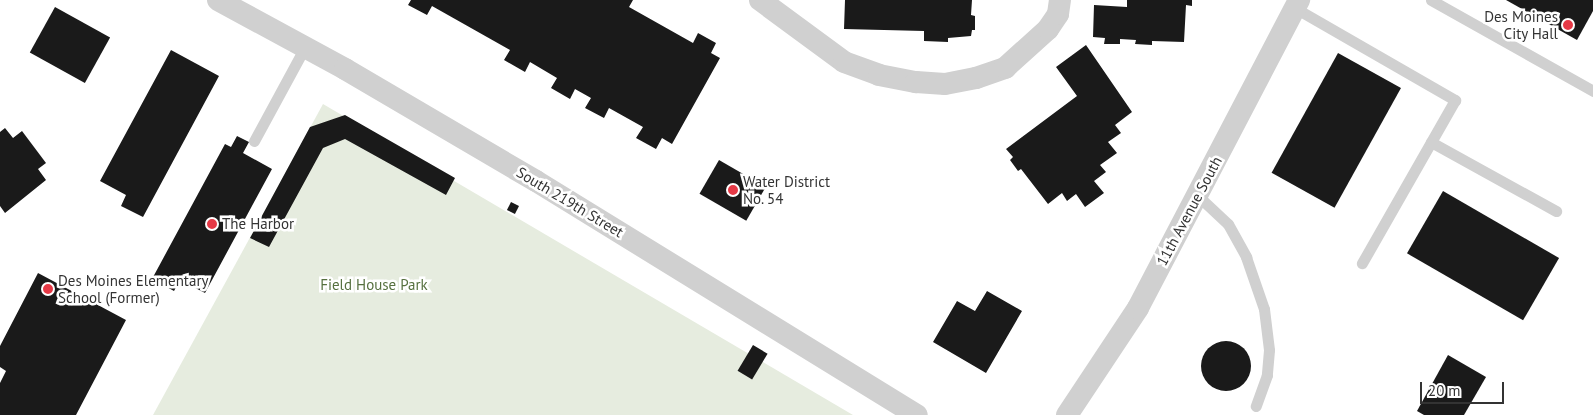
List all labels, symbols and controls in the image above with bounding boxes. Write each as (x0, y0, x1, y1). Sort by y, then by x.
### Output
place label: Des Moines City Hall (1484, 7, 1558, 42)
marker: Des Moines City Hall (1562, 19, 1574, 31)
street label: 11th Avenue South (1152, 153, 1226, 269)
street label: South 219th Street (513, 163, 627, 241)
place label: Water District No. 54 (743, 172, 830, 207)
marker: Water District No. 54 (727, 184, 739, 196)
place label: The Harbor (222, 215, 294, 233)
marker: The Harbor (206, 218, 218, 230)
place label: Des Moines Elementary School (Former) (58, 271, 208, 306)
park label: Field House Park (320, 276, 428, 294)
marker: Des Moines Elementary School (Former) (42, 283, 54, 295)
scale bar (1423, 372, 1507, 404)
text: 20 m (1428, 381, 1461, 400)

